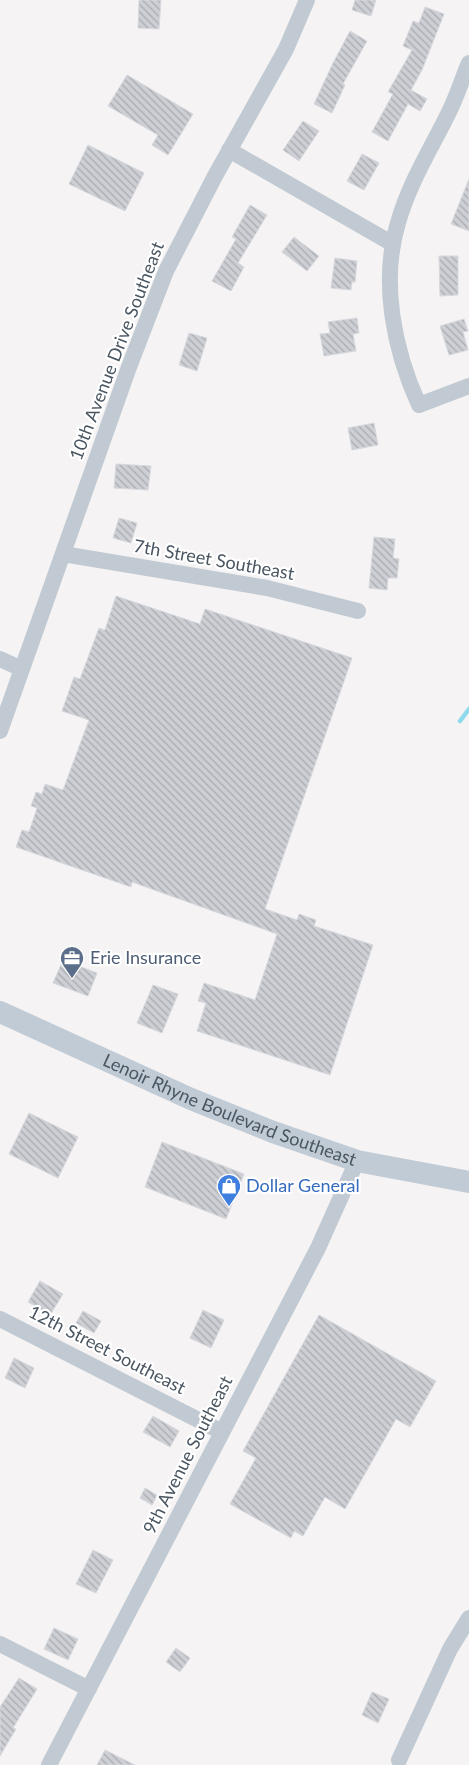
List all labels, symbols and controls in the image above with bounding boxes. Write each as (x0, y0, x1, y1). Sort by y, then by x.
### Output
street label: 10th Avenue Drive Southeast (64, 238, 168, 463)
street label: 7th Street Southeast (132, 534, 297, 584)
office icon: Erie Insurance (59, 945, 85, 979)
place label: Erie Insurance (90, 946, 201, 968)
street label: Lenoir Rhyne Boulevard Southeast (100, 1048, 360, 1170)
shop icon: Dollar General (216, 1173, 242, 1207)
place label: Dollar General (246, 1174, 360, 1196)
street label: 12th Street Southeast (25, 1300, 190, 1398)
street label: 9th Avenue Southeast (138, 1371, 237, 1537)

